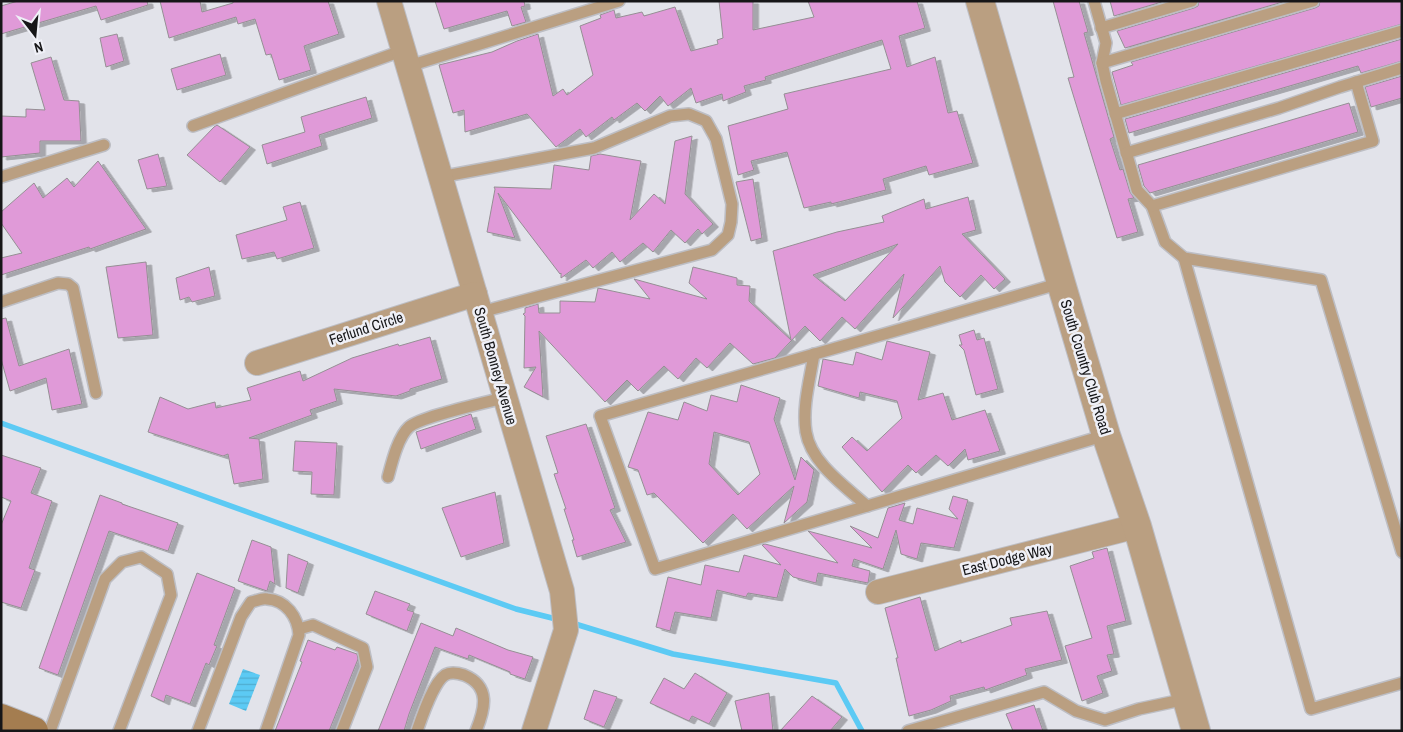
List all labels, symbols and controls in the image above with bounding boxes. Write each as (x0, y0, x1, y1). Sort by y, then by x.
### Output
north arrow (10, 10, 60, 60)
text: N (32, 38, 45, 57)
street label: South Country Club Road (1055, 297, 1117, 437)
street label: South Bonney Avenue (469, 305, 523, 427)
street label: Ferlund Circle (326, 306, 406, 350)
street label: East Dodge Way (960, 537, 1055, 580)

